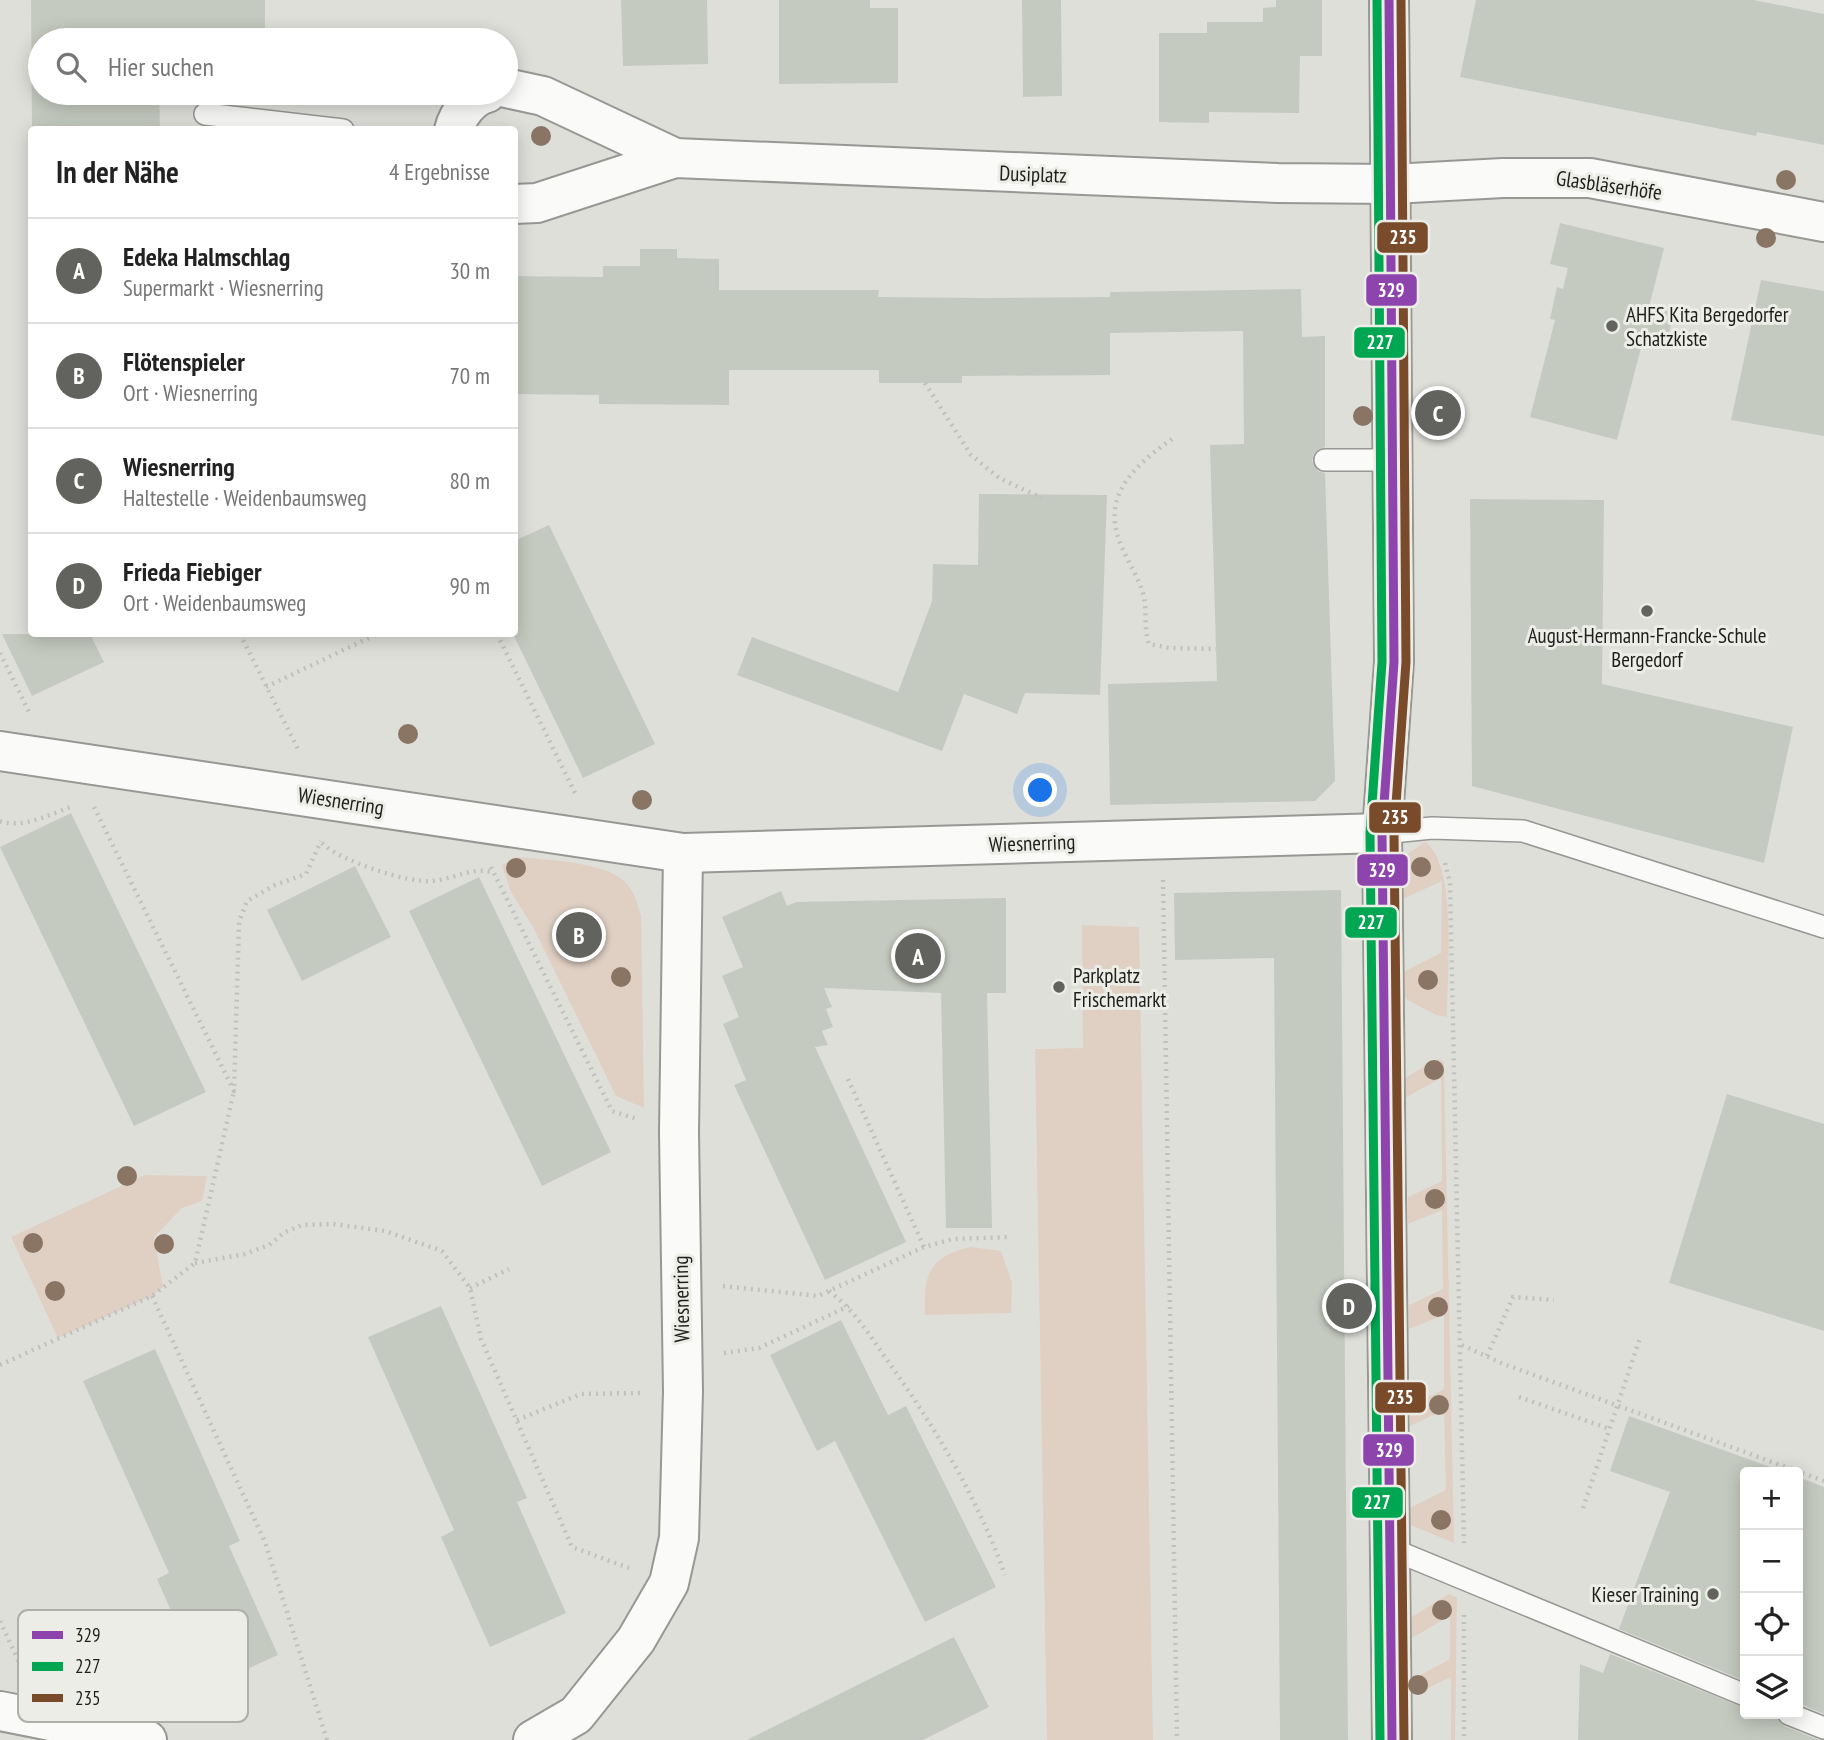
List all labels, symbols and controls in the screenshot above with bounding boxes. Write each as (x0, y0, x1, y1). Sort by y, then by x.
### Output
search box (28, 28, 518, 105)
icon: search (52, 48, 90, 86)
text: Hier suchen (108, 50, 214, 83)
text: In der Nähe (56, 152, 179, 191)
text: 4 Ergebnisse (389, 157, 490, 186)
street label: Dusiplatz (999, 159, 1067, 189)
street label: Glasbläserhöfe (1554, 164, 1664, 206)
line badge: 235 (1376, 221, 1429, 254)
text: 235 (1389, 225, 1417, 249)
text: Edeka Halmschlag (123, 240, 290, 273)
text: A (73, 256, 85, 285)
text: 30 m (449, 256, 490, 285)
text: Supermarkt · Wiesnerring (123, 273, 324, 302)
line badge: 329 (1365, 273, 1418, 307)
text: 329 (1377, 278, 1405, 302)
place label: AHFS Kita Bergedorfer Schatzkiste (1626, 301, 1789, 352)
marker: AHFS Kita Bergedorfer Schatzkiste (1604, 318, 1620, 334)
line badge: 227 (1353, 326, 1406, 359)
text: 227 (1366, 330, 1394, 354)
text: Flötenspieler (123, 345, 245, 378)
text: B (73, 361, 85, 390)
text: 70 m (449, 361, 490, 390)
text: Ort · Wiesnerring (123, 378, 258, 407)
pin: C (1415, 387, 1461, 439)
text: Wiesnerring (123, 450, 235, 483)
text: C (74, 466, 84, 495)
text: 80 m (449, 466, 490, 495)
text: Haltestelle · Weidenbaumsweg (123, 483, 367, 512)
text: Frieda Fiebiger (123, 555, 262, 588)
text: D (73, 571, 85, 600)
text: 90 m (449, 571, 490, 600)
text: Ort · Weidenbaumsweg (123, 588, 306, 617)
marker: August-Hermann-Francke-Schule Bergedorf (1639, 603, 1655, 619)
place label: August-Hermann-Francke-Schule Bergedorf (1528, 622, 1766, 673)
your location (1023, 773, 1057, 807)
street label: Wiesnerring (296, 781, 386, 821)
line badge: 235 (1368, 801, 1422, 834)
text: 235 (1381, 805, 1409, 829)
street label: Wiesnerring (988, 828, 1076, 858)
line badge: 329 (1356, 853, 1409, 887)
text: 329 (1368, 858, 1396, 882)
line badge: 227 (1344, 906, 1398, 939)
pin: B (556, 909, 602, 961)
text: 227 (1357, 910, 1385, 934)
pin: A (895, 930, 941, 982)
place label: Parkplatz Frischemarkt (1073, 962, 1166, 1013)
marker: Parkplatz Frischemarkt (1051, 979, 1067, 995)
street label: Wiesnerring (667, 1255, 695, 1343)
pin: D (1326, 1280, 1372, 1332)
line badge: 235 (1374, 1381, 1427, 1414)
text: 235 (1386, 1385, 1414, 1409)
line badge: 329 (1362, 1433, 1415, 1467)
text: 329 (1375, 1438, 1403, 1462)
map controls (1740, 1467, 1803, 1719)
button: + (1740, 1467, 1803, 1530)
line badge: 227 (1351, 1486, 1404, 1519)
text: 227 (1363, 1490, 1391, 1514)
button: − (1740, 1530, 1803, 1593)
place label: Kieser Training (1592, 1581, 1699, 1608)
marker: Kieser Training (1705, 1586, 1721, 1602)
button: locate (1740, 1593, 1803, 1656)
legend (18, 1610, 248, 1722)
text: 329 (75, 1623, 101, 1647)
text: 227 (75, 1654, 101, 1678)
button: layers (1740, 1656, 1803, 1719)
text: 235 (75, 1686, 101, 1710)

